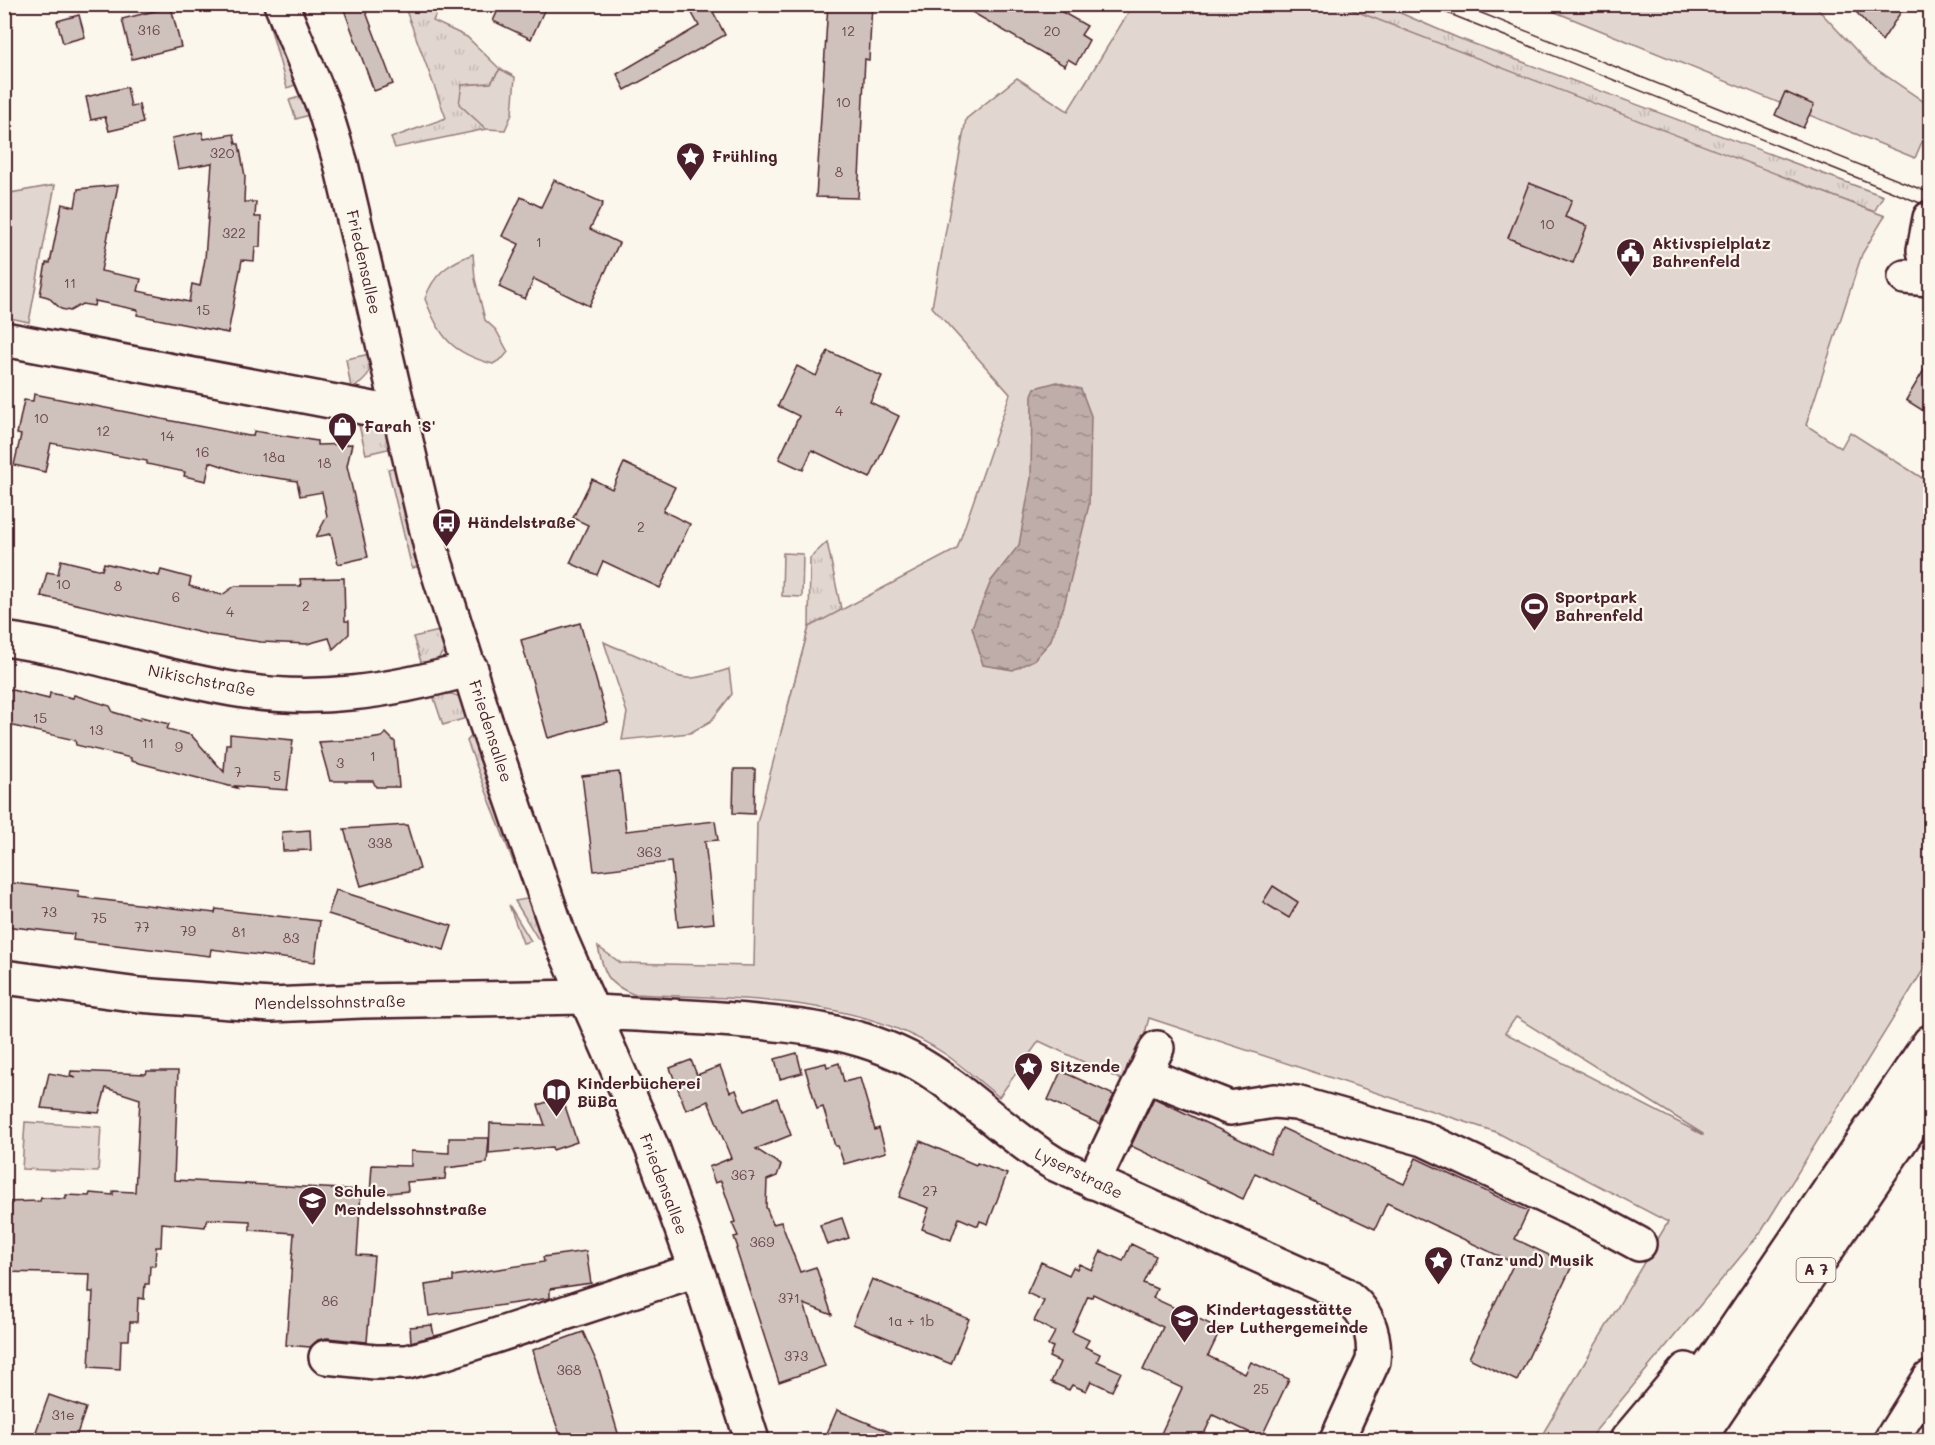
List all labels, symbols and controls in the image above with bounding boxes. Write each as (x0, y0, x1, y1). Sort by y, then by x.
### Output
house number: 316 (138, 20, 160, 39)
house number: 12 (841, 21, 855, 40)
house number: 20 (1044, 21, 1061, 40)
house number: 10 (836, 92, 851, 111)
place icon: Frühling (675, 140, 707, 182)
house number: 320 (210, 143, 235, 162)
place label: Frühling (712, 145, 778, 166)
house number: 8 (835, 162, 843, 181)
street label: Friedensallee (342, 208, 387, 316)
house number: 10 (1540, 214, 1555, 233)
house number: 322 (222, 223, 246, 242)
house number: 1 (536, 232, 542, 251)
place label: Aktivspielplatz Bahrenfeld (1652, 232, 1771, 271)
public building icon: Aktivspielplatz Bahrenfeld (1615, 236, 1647, 278)
house number: 11 (64, 273, 76, 292)
house number: 15 (196, 300, 210, 319)
house number: 4 (835, 401, 844, 420)
house number: 10 (34, 408, 49, 427)
shop icon: Farah 'S' (327, 410, 359, 452)
place label: Farah 'S' (364, 415, 436, 436)
house number: 12 (96, 421, 110, 440)
house number: 14 (160, 426, 175, 445)
house number: 16 (195, 442, 209, 461)
house number: 18a (262, 447, 286, 466)
house number: 18 (317, 453, 331, 472)
bus stop icon: Händelstraße (430, 506, 462, 548)
place label: Händelstraße (467, 511, 576, 532)
house number: 2 (637, 517, 645, 536)
house number: 10 (56, 574, 71, 593)
house number: 8 (114, 576, 122, 595)
place label: Sportpark Bahrenfeld (1555, 586, 1643, 625)
house number: 6 (172, 587, 180, 606)
sports icon: Sportpark Bahrenfeld (1518, 590, 1550, 632)
house number: 2 (302, 596, 310, 615)
house number: 4 (226, 602, 235, 621)
street label: Nikischstraße (147, 659, 258, 700)
street label: Friedensallee (465, 677, 518, 785)
house number: 15 (33, 708, 47, 727)
house number: 13 (89, 720, 103, 739)
house number: 11 (142, 733, 154, 752)
house number: 9 (175, 737, 183, 756)
house number: 1 (370, 746, 376, 765)
house number: 3 (336, 753, 344, 772)
house number: 7 (234, 762, 242, 781)
house number: 5 (273, 766, 281, 785)
house number: 338 (368, 833, 392, 852)
house number: 363 (637, 842, 661, 861)
house number: 73 (41, 902, 57, 921)
house number: 75 (91, 908, 107, 927)
house number: 77 (134, 917, 150, 936)
house number: 79 (180, 921, 196, 940)
house number: 81 (232, 922, 246, 941)
house number: 83 (283, 928, 299, 947)
street label: Mendelssohnstraße (254, 990, 406, 1013)
place icon: Sitzende (1013, 1050, 1045, 1092)
place label: Sitzende (1050, 1055, 1120, 1076)
place label: Kinderbücherei BüBa (577, 1072, 701, 1111)
library icon: Kinderbücherei BüBa (540, 1076, 572, 1118)
street label: Friedensallee (636, 1130, 693, 1237)
street label: Lyserstraße (1032, 1142, 1127, 1203)
house number: 367 (731, 1165, 755, 1184)
place label: Schule Mendelssohnstraße (334, 1180, 487, 1219)
house number: 27 (922, 1181, 938, 1200)
school or university icon: Schule Mendelssohnstraße (297, 1184, 329, 1226)
house number: 369 (750, 1232, 774, 1251)
place icon: (Tanz und) Musik (1423, 1244, 1455, 1286)
place label: (Tanz und) Musik (1460, 1249, 1594, 1270)
road number: A 7 (1796, 1258, 1836, 1282)
house number: 371 (778, 1288, 800, 1307)
house number: 86 (322, 1291, 338, 1310)
place label: Kindertagesstätte der Luthergemeinde (1206, 1298, 1368, 1337)
school or university icon: Kindertagesstätte der Luthergemeinde (1169, 1302, 1201, 1344)
house number: 1a + 1b (888, 1311, 934, 1330)
house number: 373 (784, 1346, 808, 1365)
house number: 368 (556, 1360, 582, 1379)
house number: 25 (1253, 1379, 1269, 1398)
house number: 31e (51, 1405, 75, 1424)

